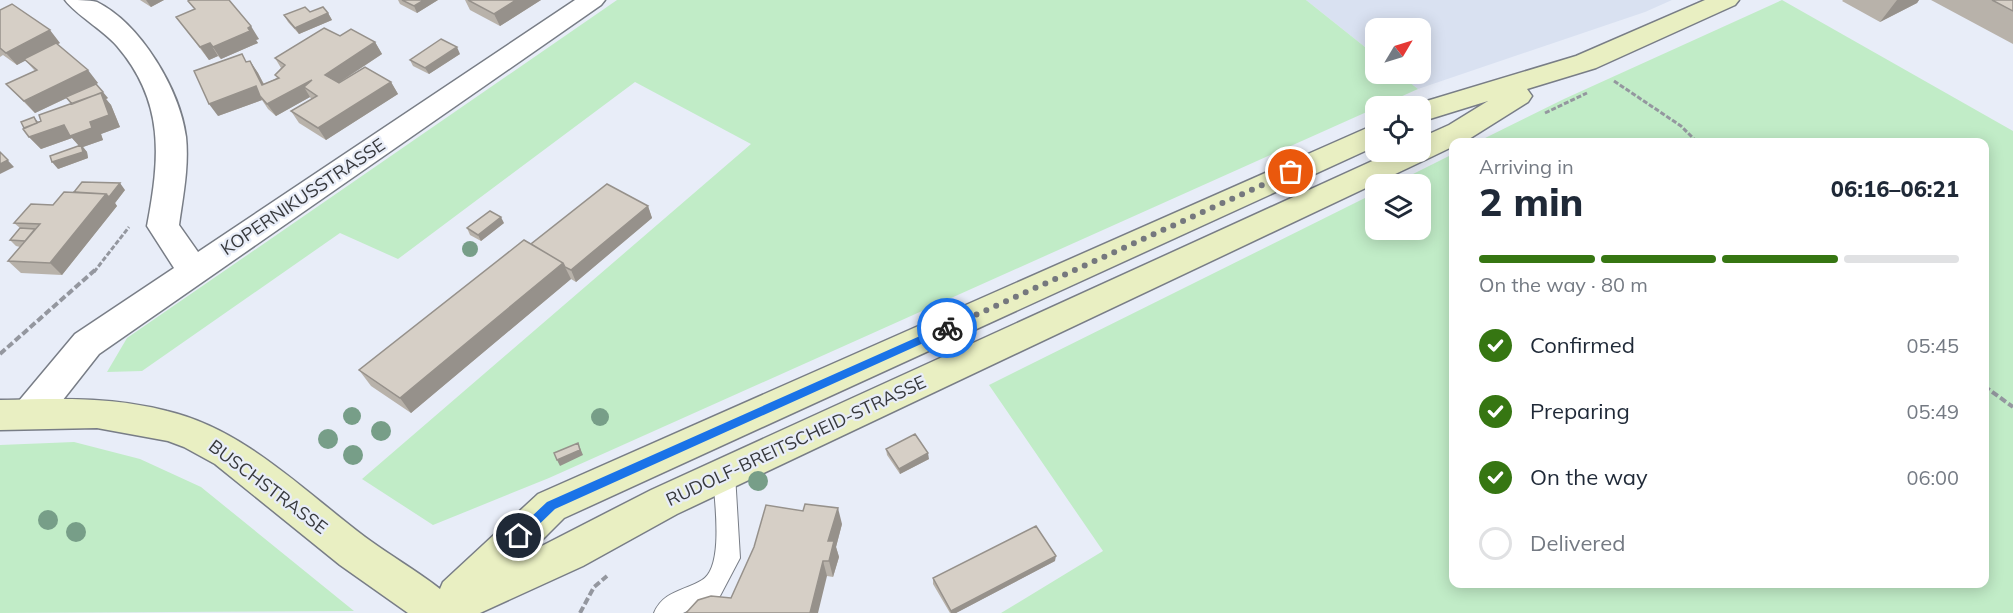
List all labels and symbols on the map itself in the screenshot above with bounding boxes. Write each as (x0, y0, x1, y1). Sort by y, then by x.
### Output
north arrow (1365, 18, 1431, 84)
street label: KOPERNIKUSSTRASSE (216, 133, 389, 260)
pin (1265, 146, 1316, 197)
courier (917, 298, 977, 358)
street label: RUDOLF-BREITSCHEID-STRASSE (662, 370, 930, 511)
street label: BUSCHSTRASSE (204, 434, 332, 539)
pin (493, 510, 544, 561)

